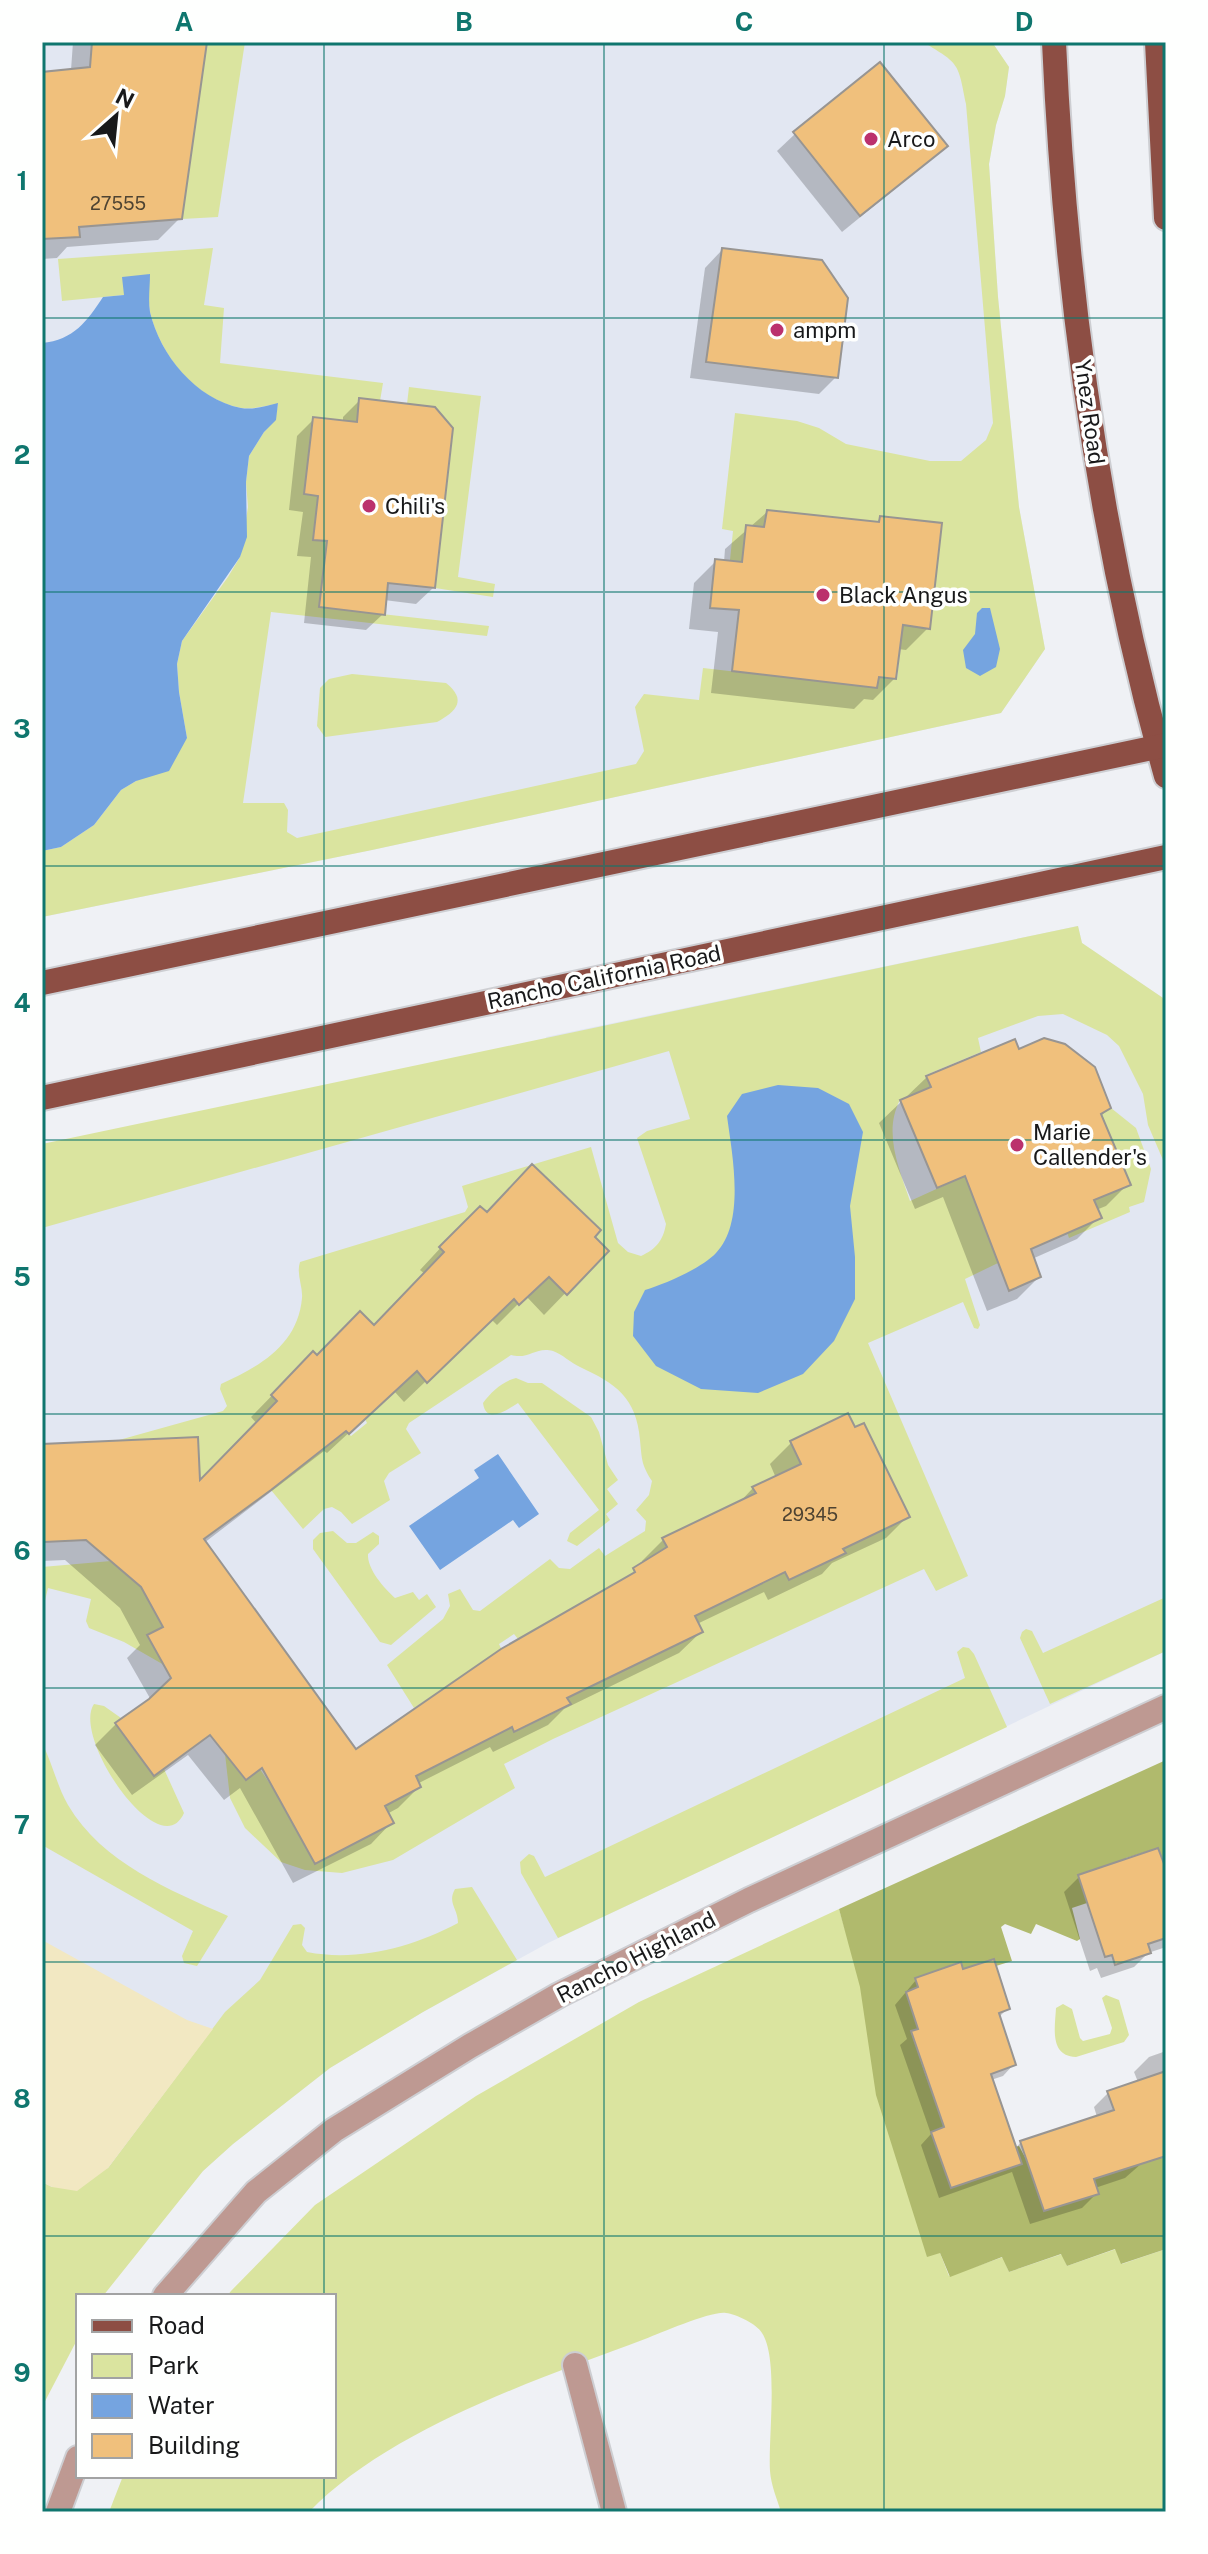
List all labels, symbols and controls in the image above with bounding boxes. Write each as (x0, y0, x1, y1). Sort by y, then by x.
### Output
text: A (175, 6, 194, 37)
text: B (455, 6, 473, 37)
text: C (735, 6, 753, 37)
text: D (1015, 6, 1033, 37)
north arrow (76, 76, 156, 156)
text: N (112, 83, 139, 114)
place label: Arco (887, 126, 935, 152)
marker: Arco (862, 130, 880, 148)
text: 1 (16, 165, 28, 196)
house number: 27555 (90, 193, 146, 214)
place label: ampm (793, 317, 856, 343)
marker: ampm (768, 321, 786, 339)
street label: Ynez Road (1070, 358, 1110, 466)
text: 2 (14, 439, 30, 470)
place label: Chili's (385, 493, 445, 519)
marker: Chili's (360, 497, 378, 515)
place label: Black Angus (839, 582, 968, 608)
marker: Black Angus (814, 586, 832, 604)
text: 3 (13, 713, 31, 744)
street label: Rancho California Road (485, 940, 723, 1014)
text: 4 (13, 987, 31, 1018)
place label: Marie Callender's (1033, 1119, 1147, 1170)
marker: Marie Callender's (1008, 1136, 1026, 1154)
text: 5 (13, 1261, 31, 1292)
house number: 29345 (782, 1504, 838, 1525)
text: 6 (13, 1535, 31, 1566)
text: 7 (14, 1809, 30, 1840)
street label: Rancho Highland (552, 1906, 720, 2008)
text: 8 (13, 2083, 31, 2114)
legend (76, 2294, 336, 2478)
text: Road (148, 2311, 205, 2339)
text: Park (148, 2351, 199, 2379)
text: 9 (13, 2357, 31, 2388)
text: Water (148, 2391, 215, 2419)
text: Building (148, 2431, 240, 2459)

